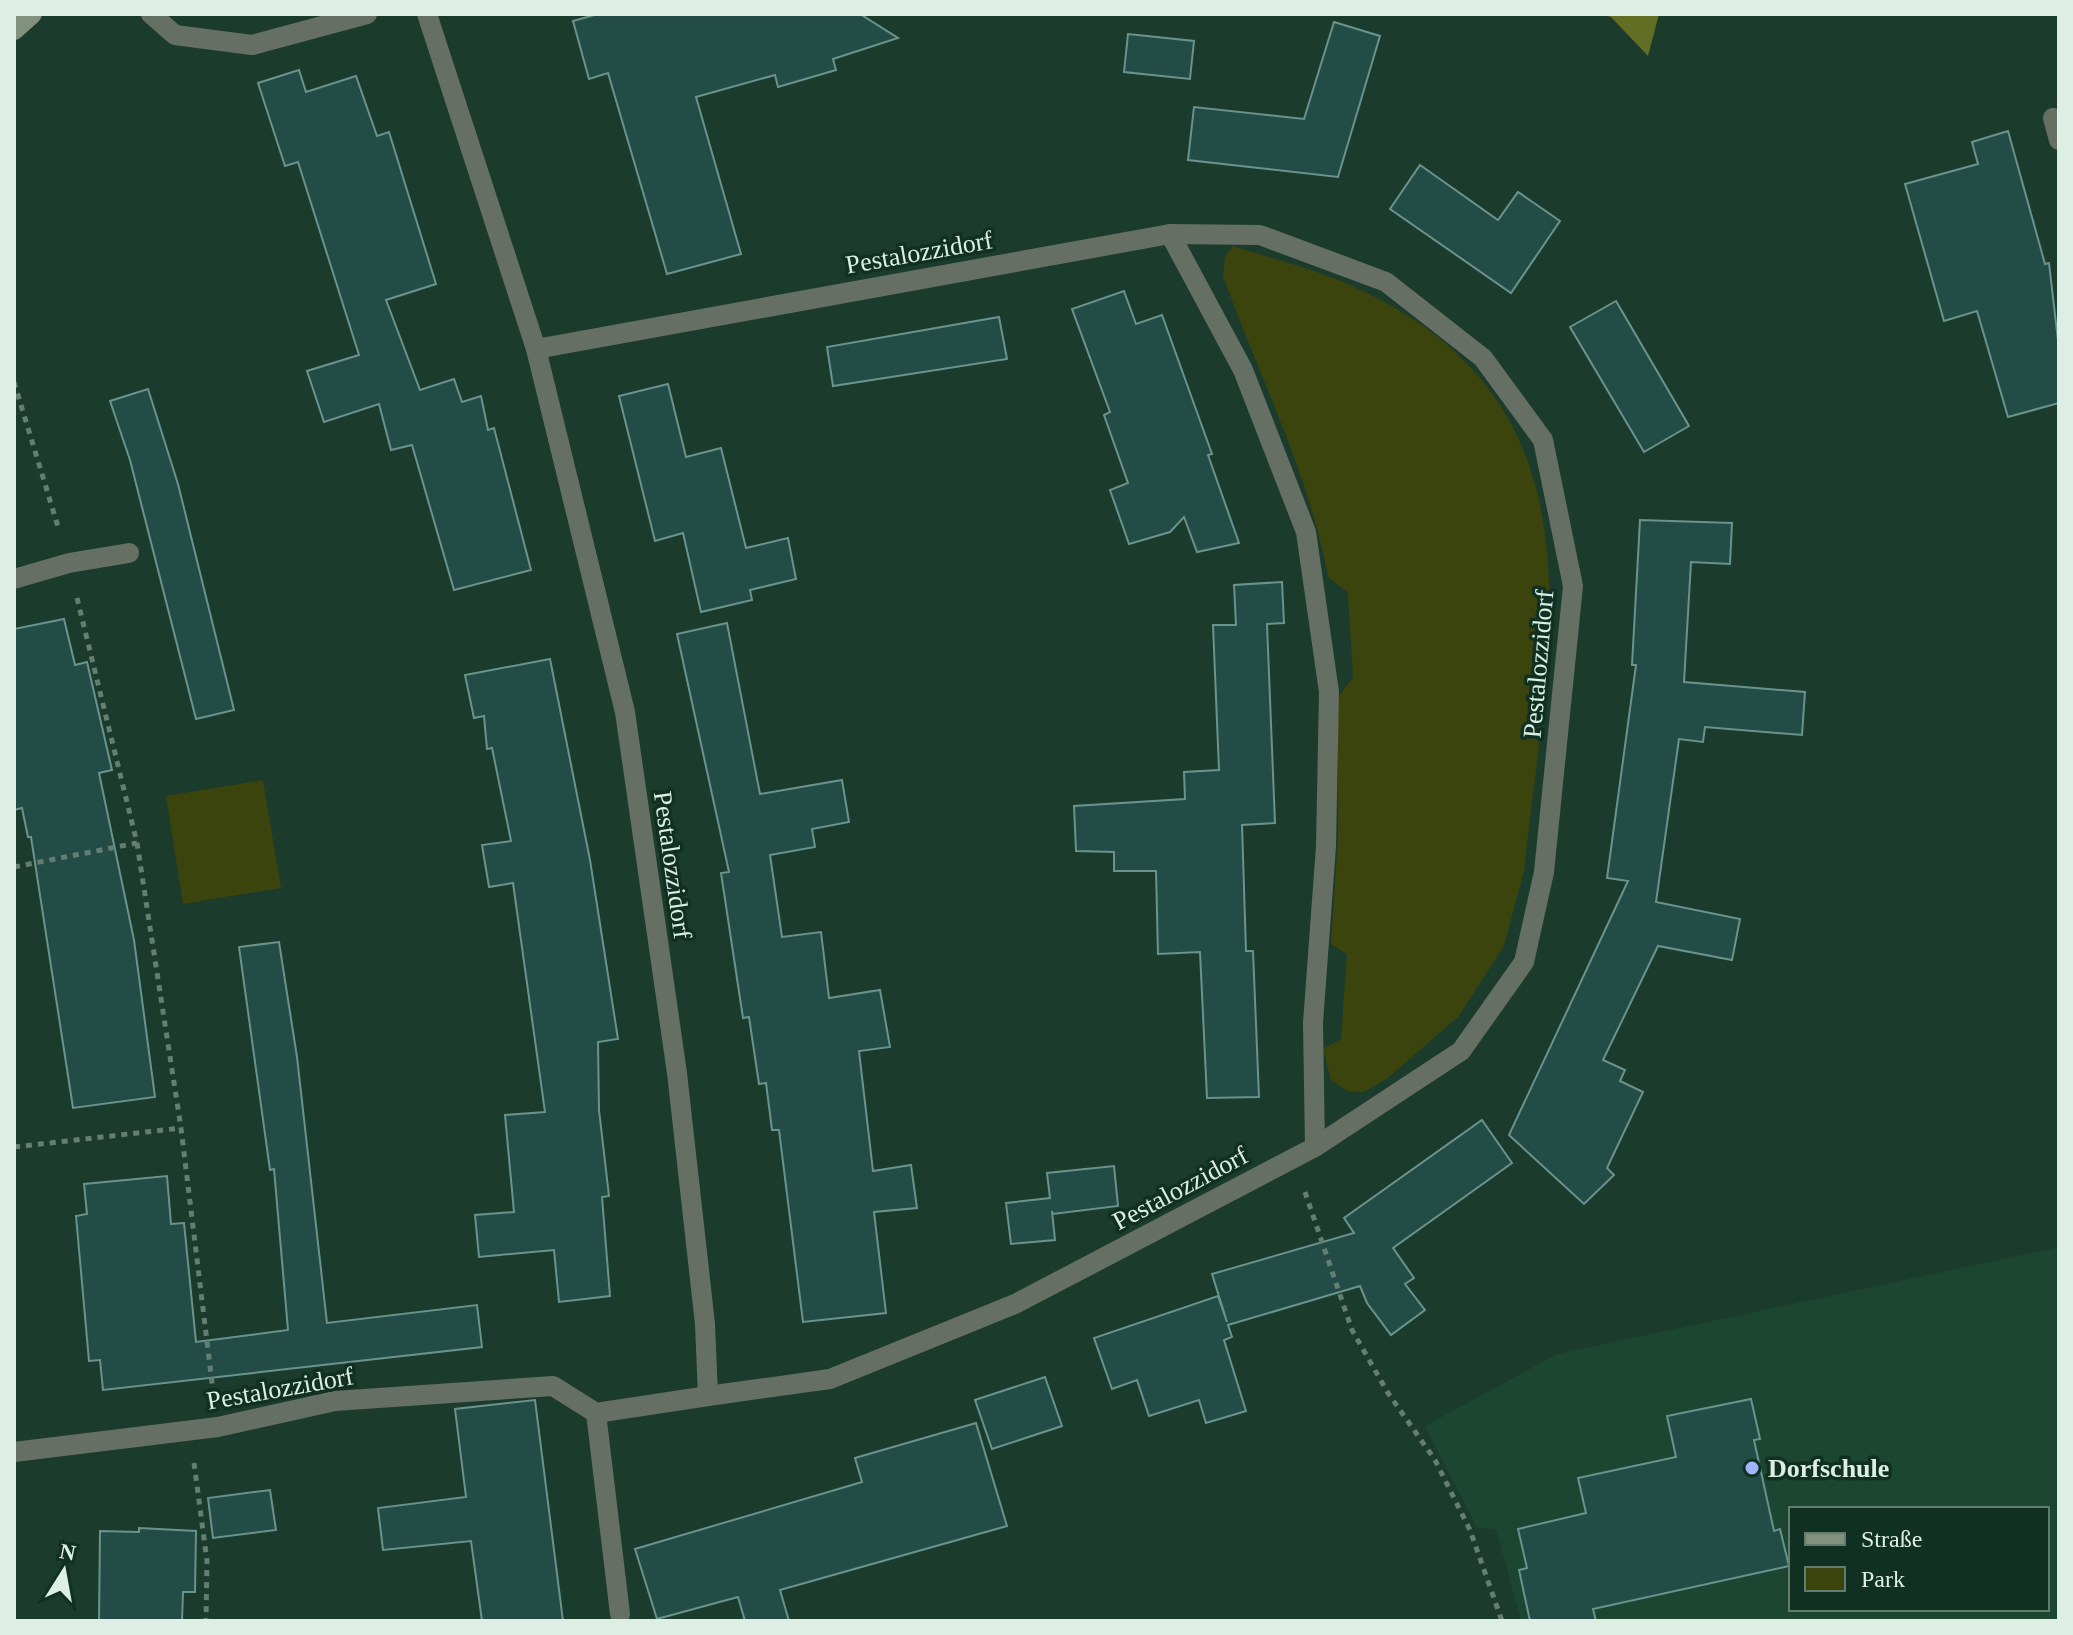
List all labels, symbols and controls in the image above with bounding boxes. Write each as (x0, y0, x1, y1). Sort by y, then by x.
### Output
street label: Pestalozzidorf (843, 225, 995, 280)
street label: Pestalozzidorf (1518, 588, 1559, 739)
street label: Pestalozzidorf (648, 789, 697, 941)
street label: Pestalozzidorf (1108, 1141, 1253, 1236)
street label: Pestalozzidorf (204, 1361, 356, 1416)
place label: Dorfschule (1768, 1454, 1889, 1483)
marker: Dorfschule (1743, 1459, 1761, 1477)
legend (1789, 1507, 2049, 1611)
text: Straße (1861, 1526, 1922, 1552)
north arrow (24, 1531, 104, 1611)
text: N (58, 1538, 78, 1566)
text: Park (1861, 1566, 1905, 1592)

